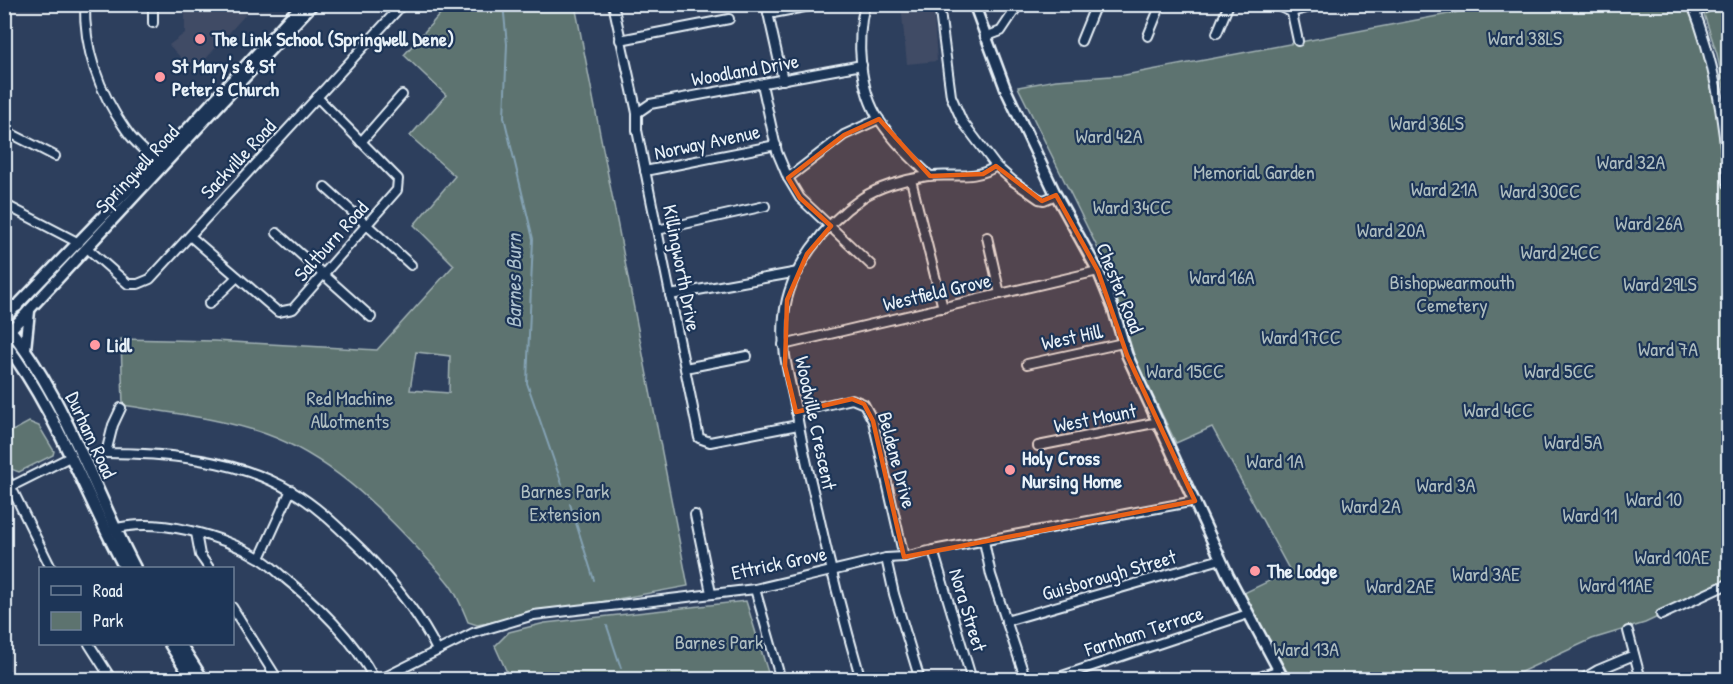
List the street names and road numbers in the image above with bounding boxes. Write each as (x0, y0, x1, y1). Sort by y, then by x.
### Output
street label: Woodland Drive (689, 47, 801, 92)
street label: Sackville Road (194, 113, 282, 204)
street label: Norway Avenue (652, 117, 762, 166)
street label: Springwell Road (89, 119, 185, 218)
street label: Saltburn Road (287, 194, 374, 287)
street label: Killingworth Drive (657, 202, 708, 334)
street label: Chester Road (1090, 239, 1151, 337)
street label: Westfield Grove (880, 266, 993, 317)
street label: West Hill (1039, 317, 1105, 356)
street label: Woodville Crescent (789, 354, 844, 493)
street label: Durham Road (60, 387, 123, 483)
street label: West Mount (1051, 396, 1139, 439)
street label: Beldene Drive (872, 409, 923, 511)
street label: Ettrick Grove (729, 539, 829, 586)
street label: Guisborough Street (1039, 542, 1180, 607)
street label: Nora Street (943, 565, 994, 656)
street label: Farnham Terrace (1080, 599, 1206, 663)

